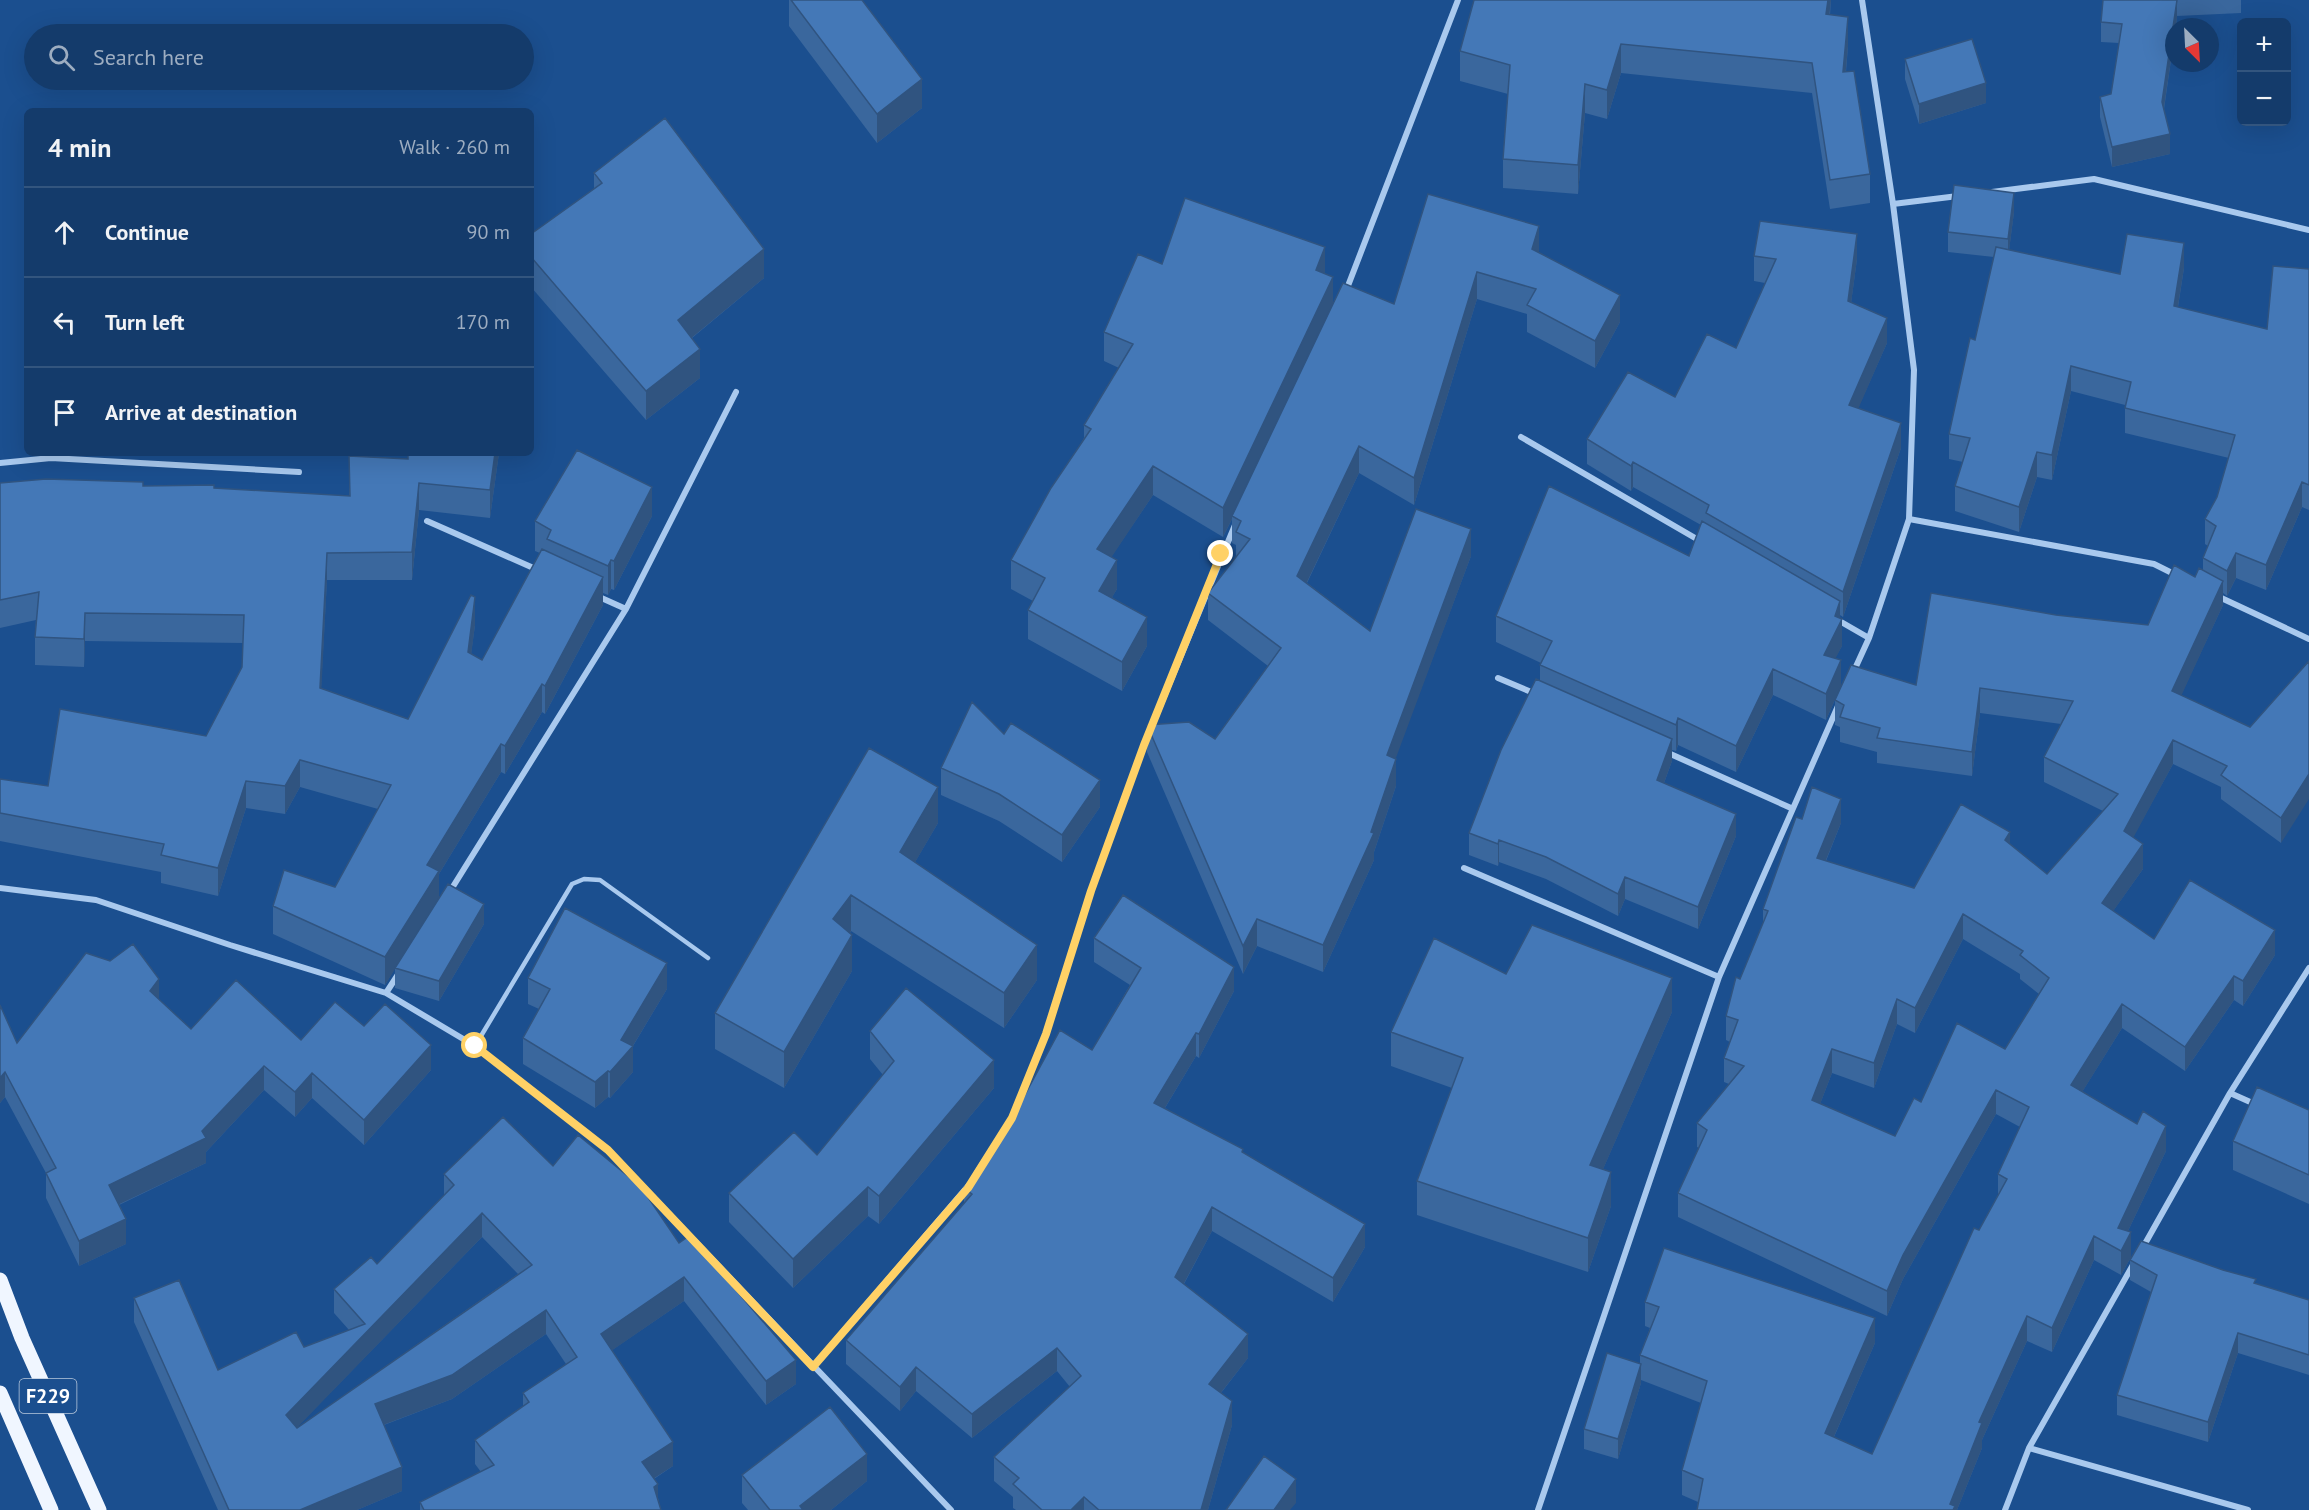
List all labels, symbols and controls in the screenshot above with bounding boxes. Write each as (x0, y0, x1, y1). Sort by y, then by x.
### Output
north arrow (2165, 18, 2219, 72)
map controls (2237, 18, 2291, 126)
button: + (2237, 18, 2291, 72)
search box (24, 24, 534, 90)
icon: search (45, 41, 78, 74)
text: Search here (93, 43, 204, 71)
button: − (2237, 72, 2291, 126)
text: 4 min (48, 131, 111, 164)
text: Walk · 260 m (399, 134, 510, 160)
icon: ahead (48, 216, 81, 249)
text: Continue (105, 218, 189, 246)
text: 90 m (467, 219, 510, 245)
icon: left (48, 306, 81, 339)
text: Turn left (105, 308, 185, 336)
text: 170 m (456, 309, 510, 335)
icon: arrive (48, 396, 81, 429)
text: Arrive at destination (105, 398, 297, 426)
route end (1207, 540, 1233, 566)
route start (461, 1032, 487, 1058)
road number: F229 (20, 1379, 76, 1413)

